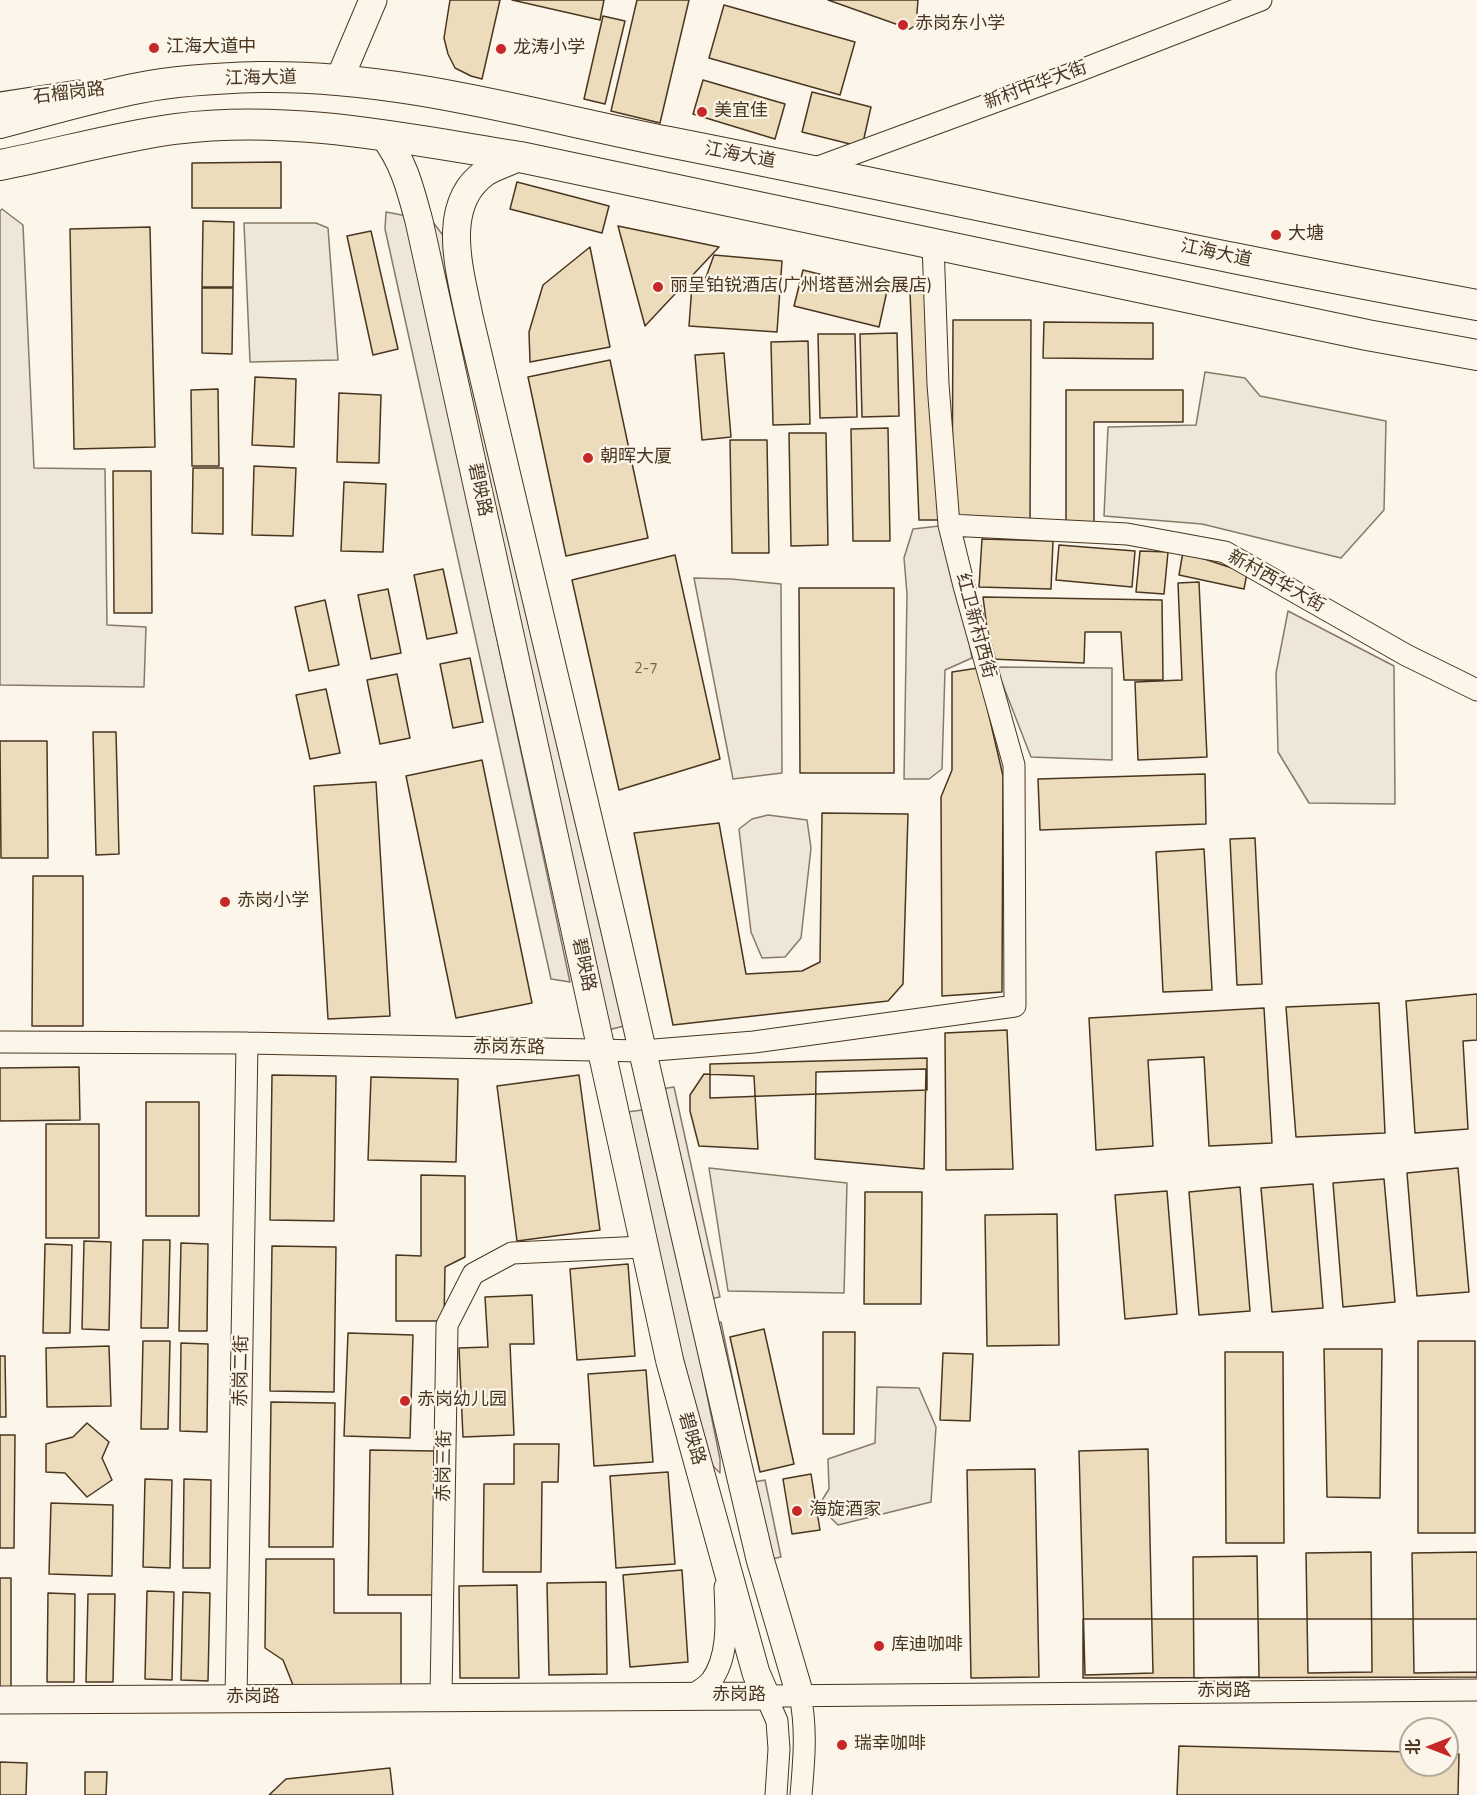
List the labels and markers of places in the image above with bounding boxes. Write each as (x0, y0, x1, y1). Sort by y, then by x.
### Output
place label: 赤岗东小学 (915, 14, 1005, 36)
marker: 赤岗东小学 (896, 18, 910, 32)
place label: 江海大道中 (166, 37, 256, 59)
place label: 龙涛小学 (513, 38, 585, 60)
marker: 江海大道中 (147, 41, 161, 55)
marker: 龙涛小学 (494, 42, 508, 56)
place label: 美宜佳 (714, 101, 768, 123)
marker: 美宜佳 (695, 105, 709, 119)
place label: 大塘 (1288, 224, 1324, 246)
marker: 大塘 (1269, 228, 1283, 242)
place label: 丽呈铂锐酒店(广州塔琶洲会展店) (670, 276, 932, 298)
marker: 丽呈铂锐酒店(广州塔琶洲会展店) (651, 280, 665, 294)
place label: 朝晖大厦 (600, 447, 672, 469)
marker: 朝晖大厦 (581, 451, 595, 465)
place label: 赤岗小学 (237, 891, 309, 913)
marker: 赤岗小学 (218, 895, 232, 909)
place label: 赤岗幼儿园 (417, 1390, 507, 1412)
marker: 赤岗幼儿园 (398, 1394, 412, 1408)
place label: 海旋酒家 (809, 1500, 881, 1522)
marker: 海旋酒家 (790, 1504, 804, 1518)
place label: 库迪咖啡 (891, 1635, 963, 1657)
marker: 库迪咖啡 (872, 1639, 886, 1653)
place label: 瑞幸咖啡 (854, 1734, 926, 1756)
marker: 瑞幸咖啡 (835, 1738, 849, 1752)

